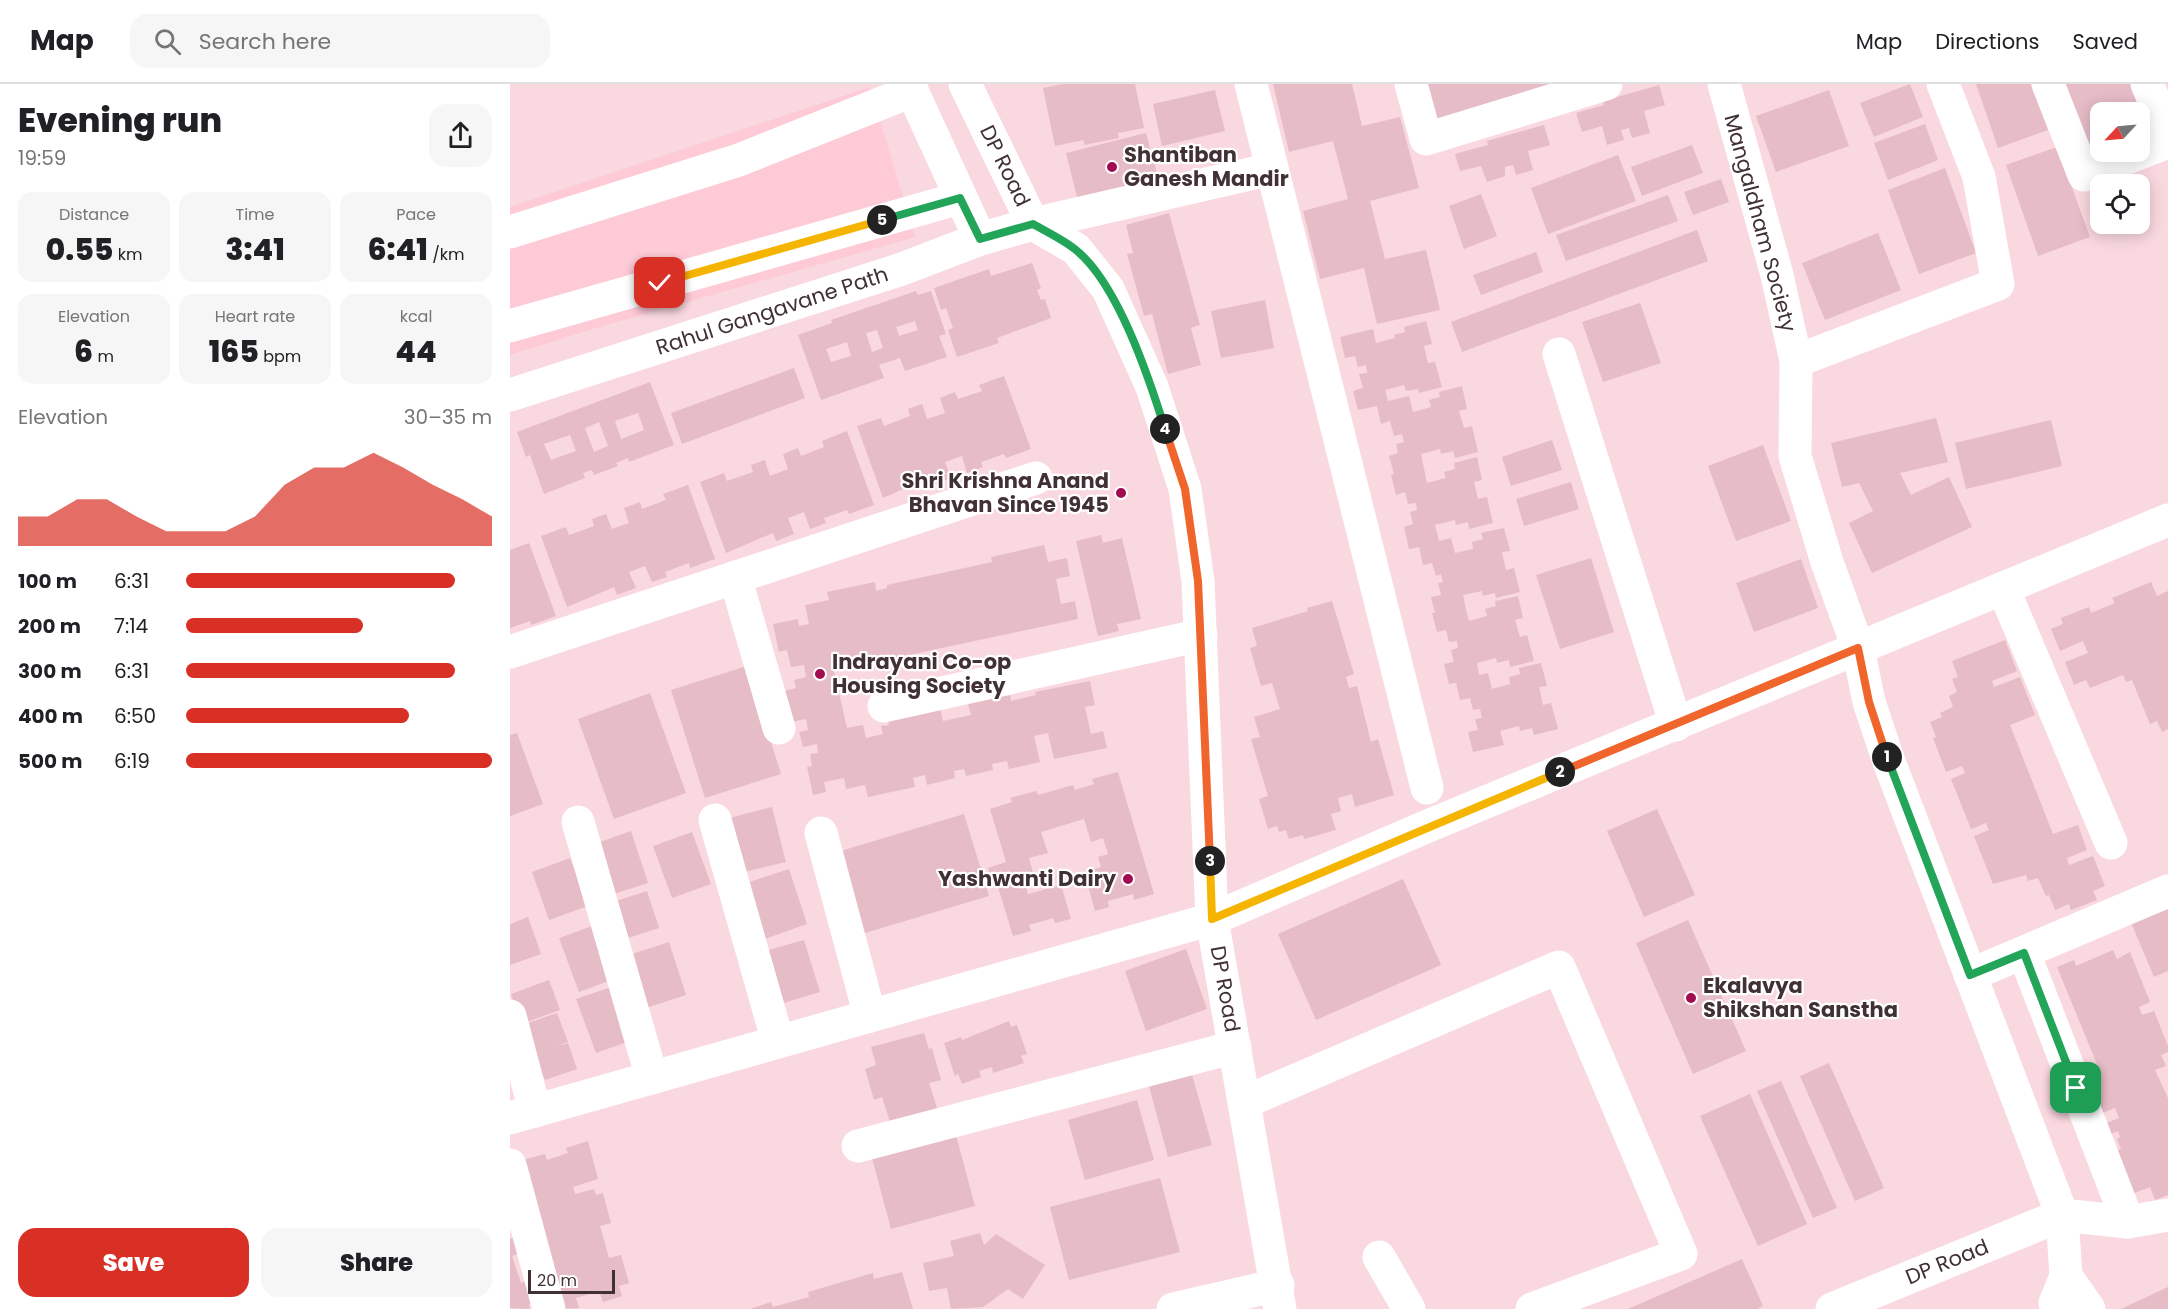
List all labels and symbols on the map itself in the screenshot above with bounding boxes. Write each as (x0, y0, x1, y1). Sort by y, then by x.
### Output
north arrow (2090, 102, 2150, 162)
street label: Mangaldham Society (1717, 111, 1804, 335)
street label: DP Road (973, 120, 1038, 211)
place label: Shantiban Ganesh Mandir (1124, 140, 1289, 193)
marker: Shantiban Ganesh Mandir (1105, 160, 1119, 174)
pin: 5 (867, 205, 897, 235)
pin (634, 257, 685, 308)
street label: Rahul Gangavane Path (652, 259, 892, 362)
pin: 4 (1150, 414, 1180, 444)
place label: Shri Krishna Anand Bhavan Since 1945 (901, 466, 1109, 519)
marker: Shri Krishna Anand Bhavan Since 1945 (1114, 486, 1128, 500)
place label: Indrayani Co-op Housing Society (832, 647, 1011, 700)
marker: Indrayani Co-op Housing Society (813, 667, 827, 681)
pin: 1 (1872, 742, 1902, 772)
pin: 2 (1545, 757, 1575, 787)
pin: 3 (1195, 846, 1225, 876)
place label: Yashwanti Dairy (938, 864, 1117, 893)
marker: Yashwanti Dairy (1121, 872, 1135, 886)
street label: DP Road (1204, 943, 1247, 1034)
place label: Ekalavya Shikshan Sanstha (1703, 971, 1898, 1024)
marker: Ekalavya Shikshan Sanstha (1684, 991, 1698, 1005)
pin (2050, 1062, 2101, 1113)
street label: DP Road (1901, 1232, 1993, 1291)
scale bar (528, 1267, 615, 1294)

